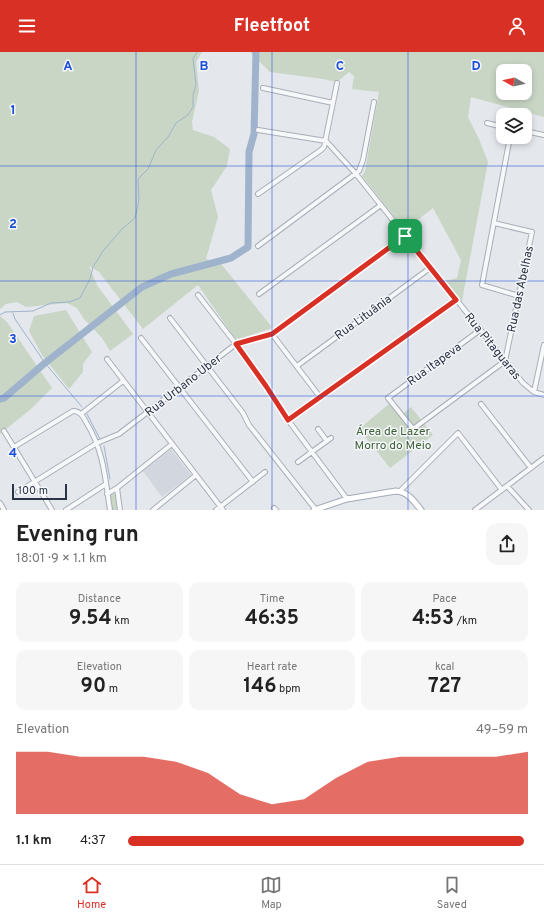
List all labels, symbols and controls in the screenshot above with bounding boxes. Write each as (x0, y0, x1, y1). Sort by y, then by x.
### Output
icon: menu (16, 15, 38, 37)
text: Fleetfoot (234, 15, 310, 38)
icon: person (506, 15, 528, 37)
text: A (63, 59, 73, 75)
text: B (200, 59, 209, 75)
text: C (336, 59, 344, 75)
text: D (471, 59, 481, 75)
north arrow (496, 64, 532, 100)
map controls (496, 64, 532, 144)
text: 1 (10, 103, 16, 119)
button: layers (496, 108, 532, 144)
text: 2 (9, 217, 17, 233)
pin (388, 219, 422, 253)
icon: arrive (394, 225, 416, 247)
street label: Rua das Abelhas (504, 244, 538, 334)
street label: Rua Lituânia (332, 292, 395, 344)
street label: Rua Pitaguaras (460, 310, 524, 383)
text: 3 (9, 332, 17, 348)
street label: Rua Itapeva (404, 340, 465, 390)
street label: Rua Urbano Uber (142, 351, 225, 421)
park label: Área de Lazer Morro do Meio (355, 424, 432, 454)
text: 4 (9, 446, 17, 462)
scale bar (12, 482, 67, 501)
text: 100 m (18, 484, 48, 498)
text: Evening run (16, 522, 139, 549)
button: share (486, 523, 528, 565)
text: 18:01 · 9 × 1.1 km (16, 551, 107, 567)
text: Distance (78, 592, 121, 606)
text: Time (260, 592, 284, 606)
text: Pace (433, 592, 457, 606)
text: 9.54 (69, 606, 112, 632)
text: 46:35 (245, 606, 299, 632)
text: 4:53 (412, 606, 454, 632)
text: km (112, 614, 130, 628)
text: /km (454, 614, 477, 628)
text: Elevation (77, 660, 122, 674)
text: Heart rate (247, 660, 297, 674)
text: kcal (435, 660, 454, 674)
text: 90 (81, 674, 106, 700)
text: 146 (243, 674, 276, 700)
text: 727 (428, 674, 461, 700)
text: m (106, 682, 118, 696)
text: bpm (276, 682, 301, 696)
text: Elevation (16, 722, 69, 738)
text: 49–59 m (476, 722, 528, 738)
text: 1.1 km (16, 833, 52, 849)
text: 4:37 (80, 833, 105, 849)
tab: Home (77, 874, 106, 912)
tab: Map (260, 874, 282, 912)
tab: Saved (437, 874, 467, 912)

